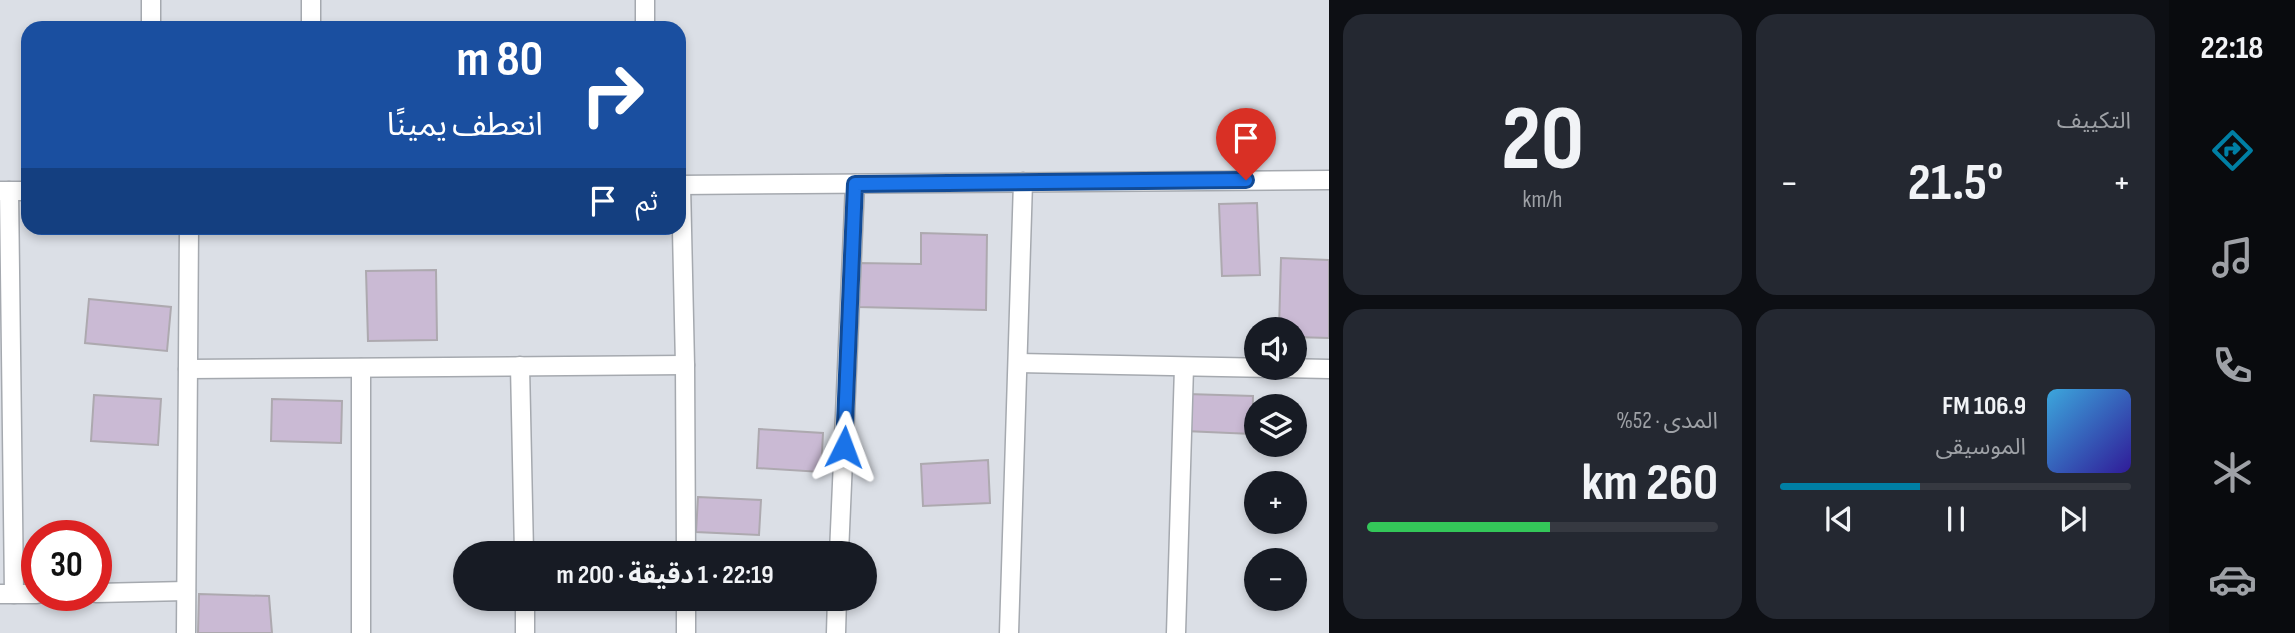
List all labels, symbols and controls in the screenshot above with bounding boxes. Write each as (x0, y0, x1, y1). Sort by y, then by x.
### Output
text: 22:18 (2201, 29, 2263, 68)
text: 80 m (456, 31, 543, 90)
icon: right (567, 49, 658, 140)
text: 20 (1501, 86, 1584, 195)
text: انعطف يمينًا (387, 106, 543, 145)
text: التكييف (2057, 107, 2131, 135)
pin (1216, 108, 1276, 180)
icon: arrive (1227, 119, 1265, 157)
icon: directions (2208, 126, 2257, 175)
text: 21.5° (1908, 152, 2003, 215)
text: − (1780, 161, 1799, 206)
text: + (2112, 161, 2131, 206)
icon: arrive (584, 182, 622, 220)
text: km/h (1523, 186, 1562, 214)
text: ثم (636, 187, 658, 218)
icon: music (2208, 233, 2257, 282)
map controls (1244, 317, 1307, 611)
button: sound (1244, 317, 1307, 380)
icon: phone (2208, 341, 2257, 390)
text: 106.9 FM (1942, 391, 2026, 422)
button: layers (1244, 394, 1307, 457)
text: المدى · 52% (1616, 407, 1718, 435)
position arrow (807, 410, 881, 484)
text: الموسيقى (1935, 433, 2026, 461)
icon: climate (2208, 448, 2257, 497)
text: 260 km (1581, 452, 1718, 515)
button: + (1244, 471, 1307, 534)
icon: previous (1820, 500, 1858, 538)
icon: pause (1937, 500, 1975, 538)
icon: next (2054, 500, 2092, 538)
speed limit sign: 30 (21, 520, 112, 611)
button: − (1244, 548, 1307, 611)
icon: car (2208, 555, 2257, 604)
text: 22:19 · 1 دقيقة · 200 m (557, 560, 773, 591)

